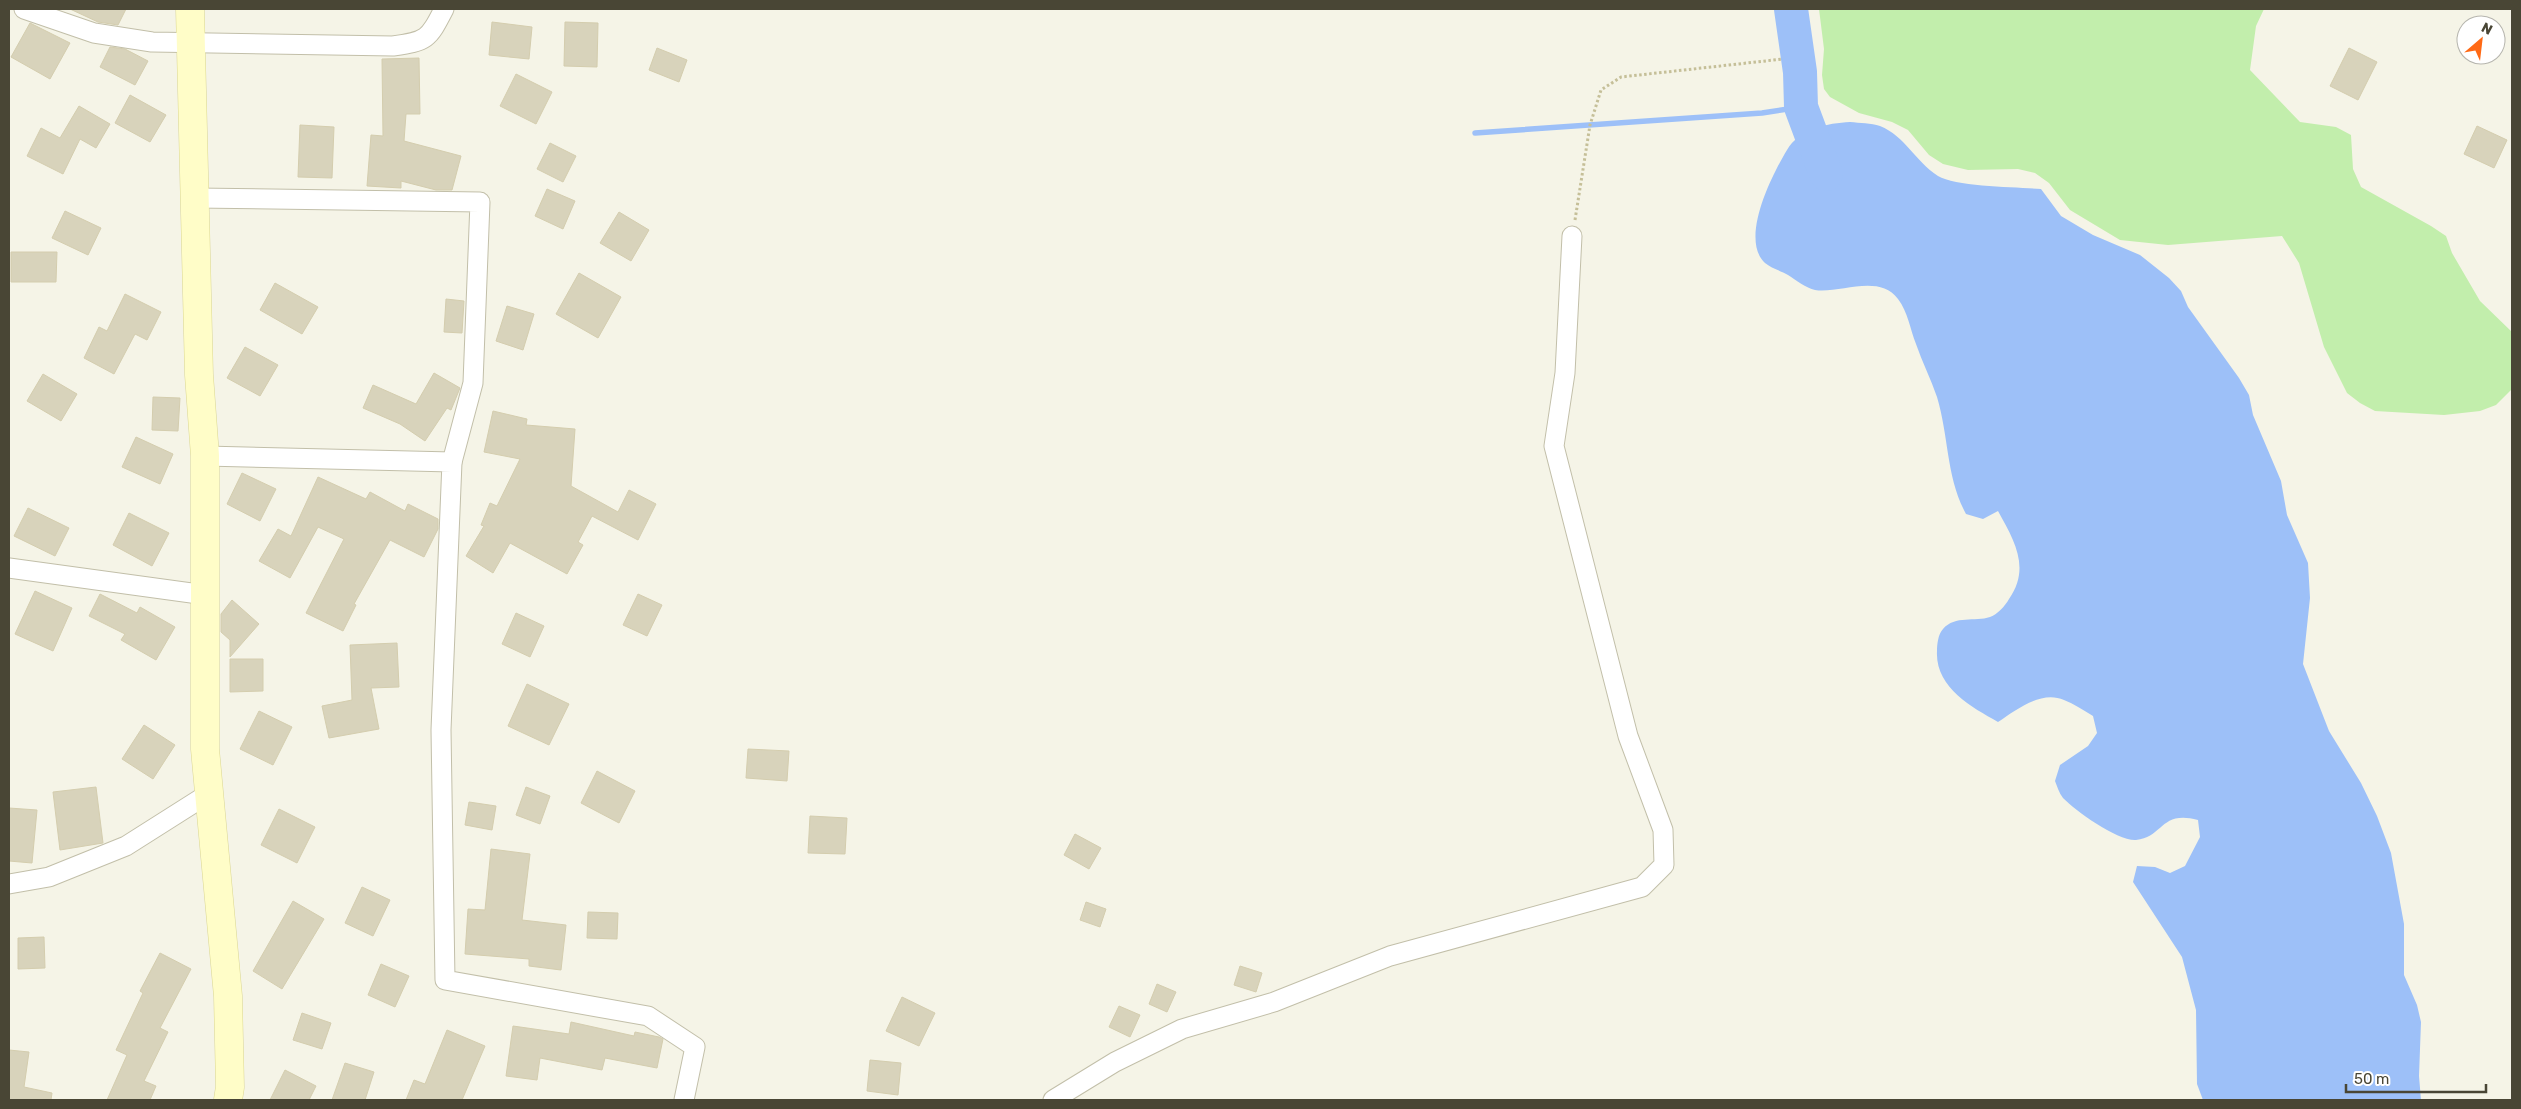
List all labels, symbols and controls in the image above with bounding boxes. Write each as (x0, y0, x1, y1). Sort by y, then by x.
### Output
north arrow (2456, 15, 2506, 65)
text: N (2478, 19, 2495, 39)
scale bar (2346, 1062, 2486, 1094)
text: 50 m (2354, 1070, 2389, 1088)

